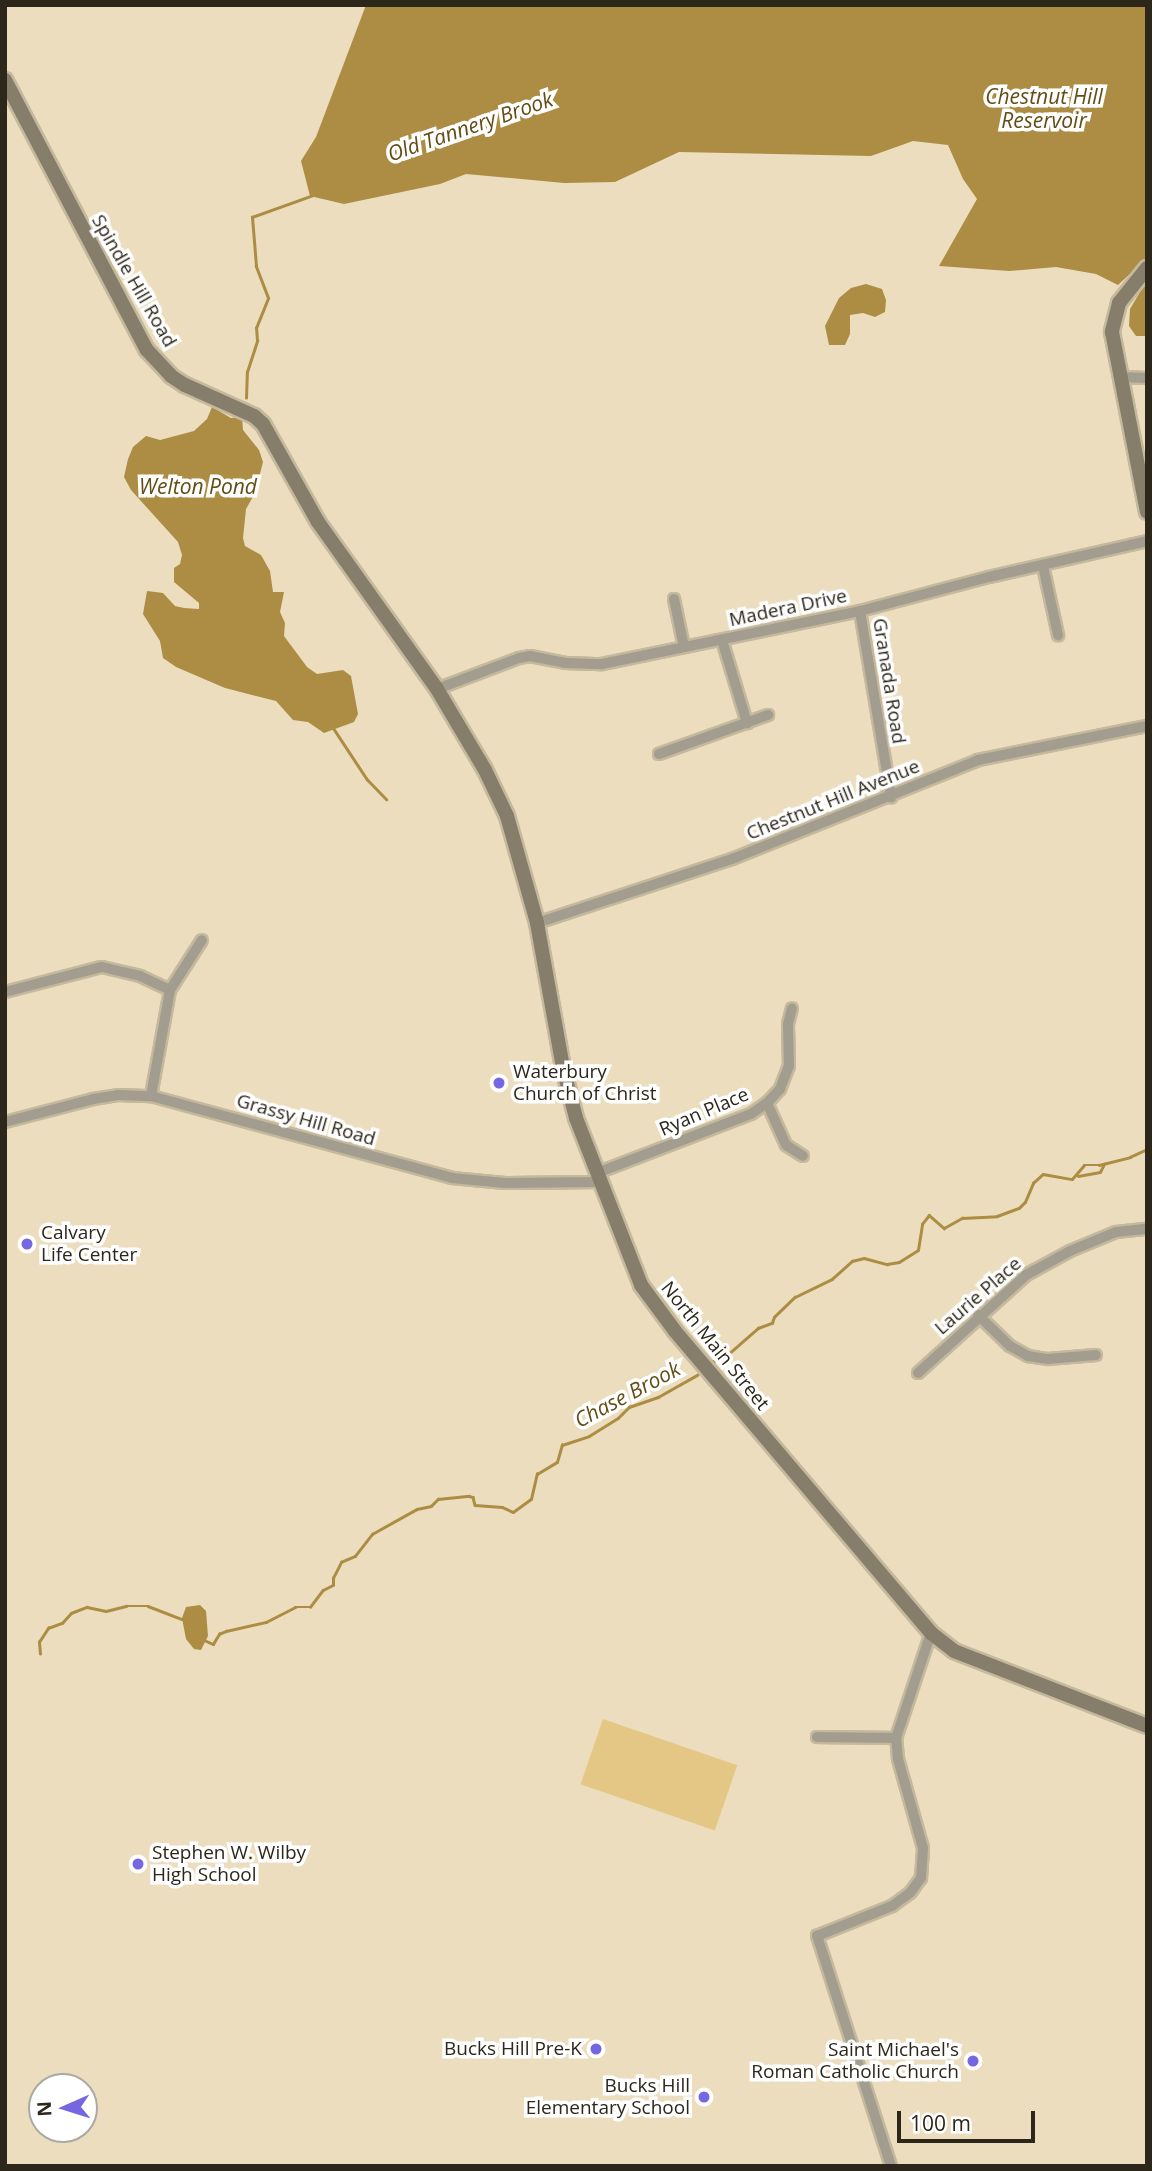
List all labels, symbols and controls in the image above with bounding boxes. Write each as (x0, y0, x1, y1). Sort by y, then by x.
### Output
water label: Chestnut Hill Reservoir (985, 83, 1103, 133)
water label: Old Tannery Brook (384, 86, 556, 166)
street label: Spindle Hill Road (87, 211, 181, 351)
water label: Welton Pond (139, 473, 257, 499)
street label: Madera Drive (727, 584, 849, 632)
street label: Granada Road (868, 617, 910, 745)
street label: Chestnut Hill Avenue (743, 755, 923, 845)
place label: Waterbury Church of Christ (513, 1061, 656, 1105)
marker: Waterbury Church of Christ (491, 1075, 507, 1091)
street label: Ryan Place (656, 1083, 752, 1141)
street label: Grassy Hill Road (234, 1089, 378, 1151)
place label: Calvary Life Center (41, 1222, 137, 1266)
marker: Calvary Life Center (19, 1236, 35, 1252)
street label: Laurie Place (930, 1252, 1026, 1340)
street label: North Main Street (656, 1277, 774, 1415)
water label: Chase Brook (570, 1356, 684, 1432)
place label: Stephen W. Wilby High School (152, 1842, 306, 1886)
marker: Stephen W. Wilby High School (130, 1856, 146, 1872)
place label: Bucks Hill Pre-K (444, 2038, 582, 2060)
place label: Saint Michael's Roman Catholic Church (751, 2039, 959, 2083)
marker: Bucks Hill Pre-K (588, 2041, 604, 2057)
marker: Saint Michael's Roman Catholic Church (965, 2053, 981, 2069)
north arrow (28, 2073, 98, 2143)
place label: Bucks Hill Elementary School (526, 2075, 690, 2119)
marker: Bucks Hill Elementary School (696, 2089, 712, 2105)
scale bar (900, 2098, 1038, 2142)
text: N (31, 2101, 57, 2117)
text: 100 m (910, 2109, 971, 2137)

